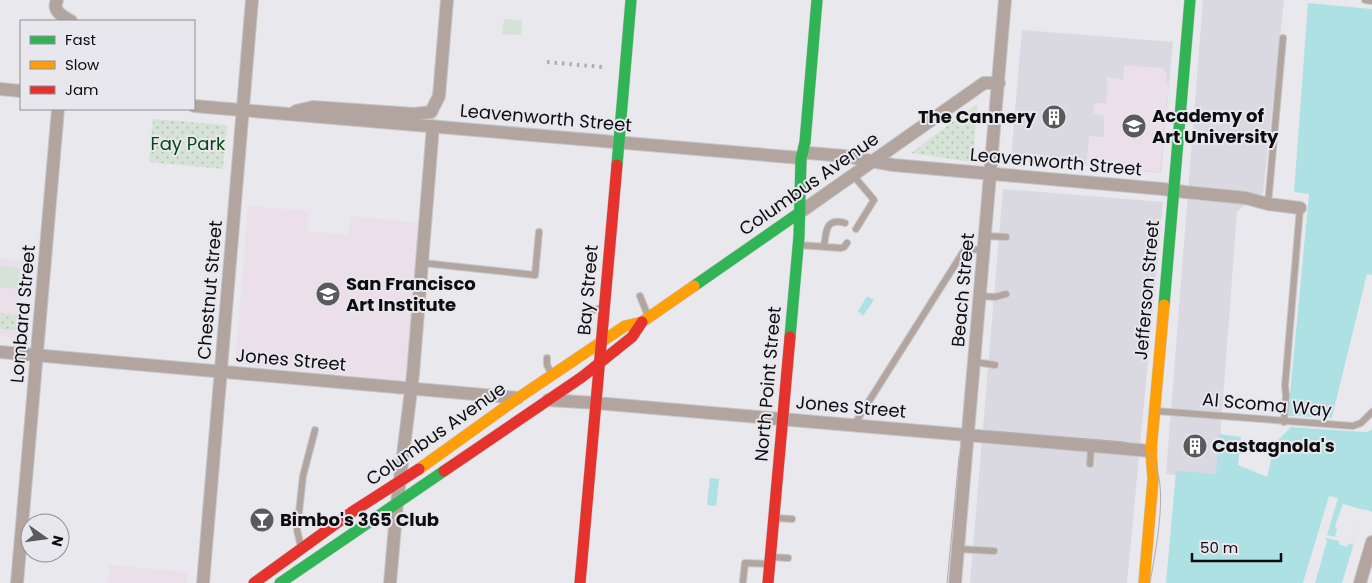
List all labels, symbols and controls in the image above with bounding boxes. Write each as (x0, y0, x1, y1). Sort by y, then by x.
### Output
legend (20, 20, 195, 110)
text: Fast (65, 29, 96, 50)
text: Slow (65, 54, 100, 75)
text: Jam (65, 79, 99, 100)
street label: Leavenworth Street (459, 98, 633, 137)
place label: Academy of Art University (1152, 103, 1279, 149)
place label: The Cannery (918, 104, 1037, 129)
building icon: The Cannery (1041, 104, 1067, 130)
school or university icon: Academy of Art University (1121, 113, 1147, 139)
street label: Columbus Avenue (734, 126, 884, 241)
park label: Fay Park (151, 131, 226, 156)
street label: Leavenworth Street (969, 142, 1143, 181)
street label: Chestnut Street (191, 219, 228, 361)
street label: Jefferson Street (1128, 219, 1165, 361)
street label: Beach Street (945, 232, 980, 348)
street label: Lombard Street (4, 244, 41, 384)
street label: Bay Street (571, 244, 604, 336)
place label: San Francisco Art Institute (346, 271, 476, 317)
school or university icon: San Francisco Art Institute (315, 281, 341, 307)
street label: North Point Street (748, 305, 787, 463)
street label: Jones Street (235, 342, 347, 377)
street label: Columbus Avenue (361, 376, 511, 491)
street label: Al Scoma Way (1201, 386, 1333, 423)
street label: Jones Street (795, 389, 907, 424)
building icon: Castagnola's (1182, 433, 1208, 459)
place label: Castagnola's (1212, 433, 1335, 458)
bar icon: Bimbo's 365 Club (249, 507, 275, 533)
place label: Bimbo's 365 Club (280, 507, 439, 532)
north arrow (20, 513, 70, 563)
scale bar (1192, 530, 1281, 562)
text: N (47, 534, 69, 549)
text: 50 m (1200, 537, 1238, 558)

